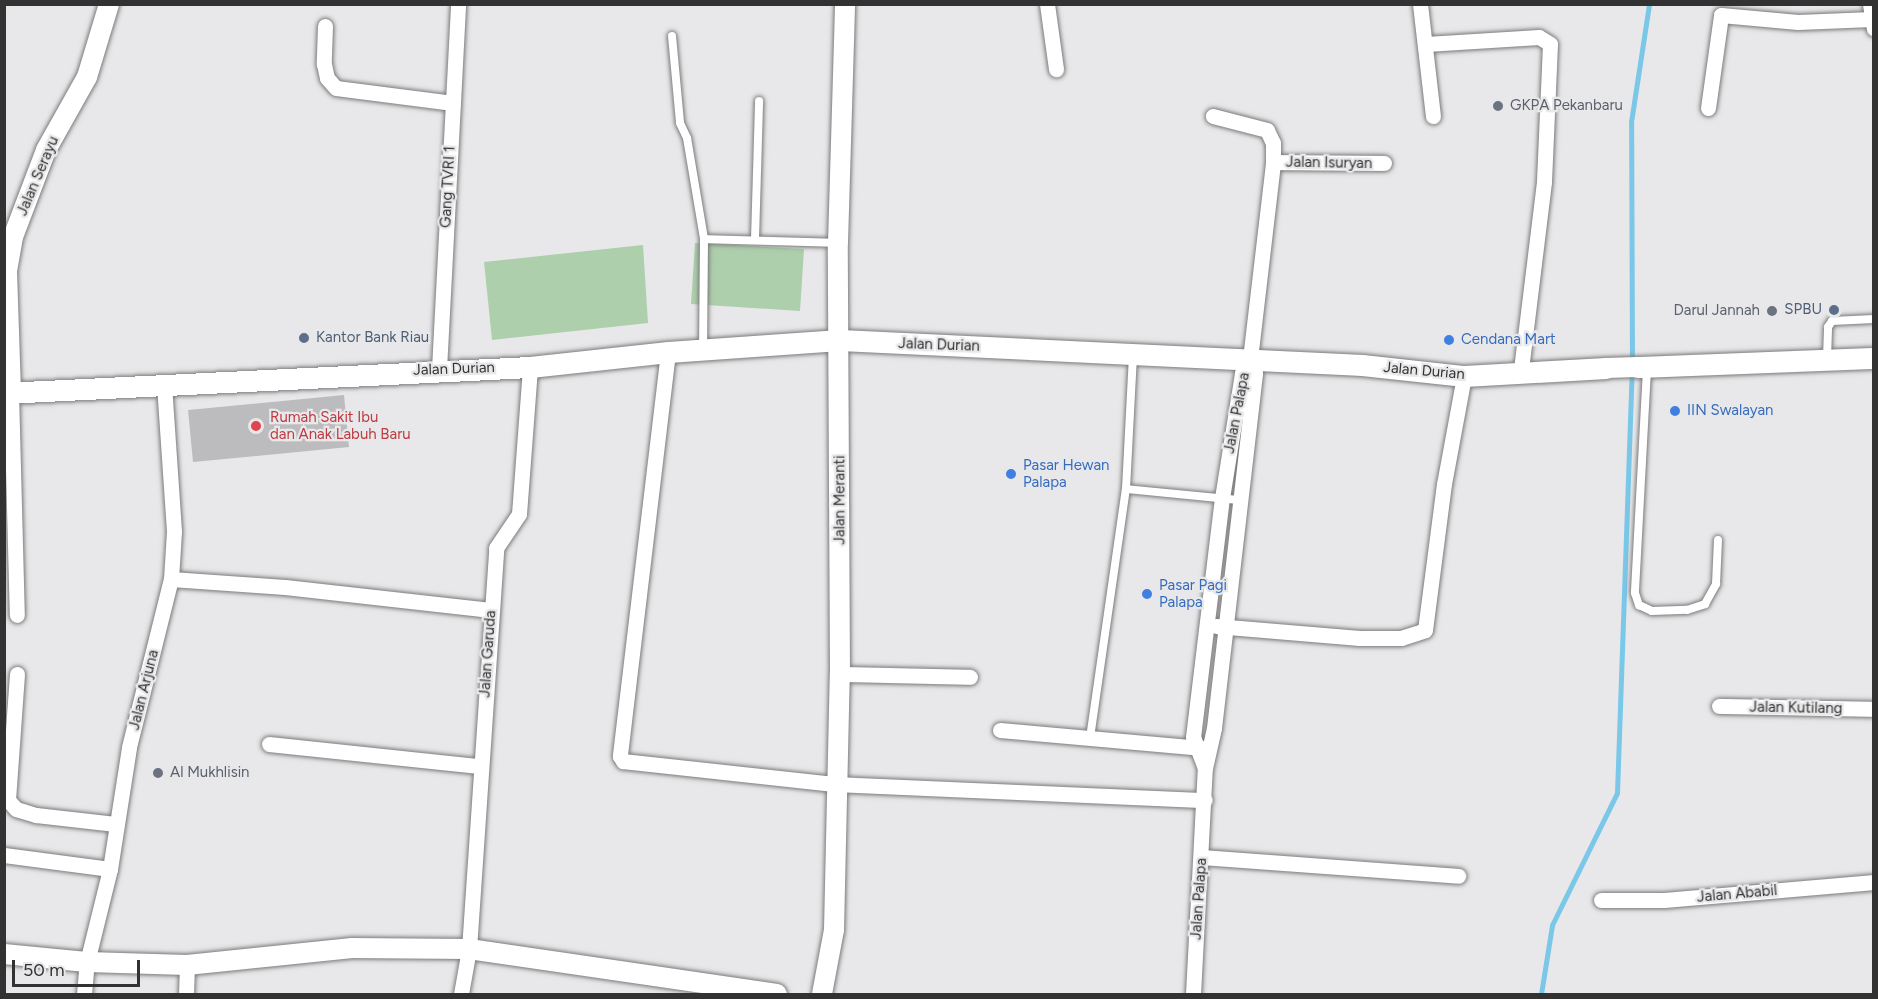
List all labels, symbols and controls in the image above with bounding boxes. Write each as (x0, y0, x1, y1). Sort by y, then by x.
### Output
place label: GKPA Pekanbaru (1510, 97, 1623, 115)
marker: GKPA Pekanbaru (1491, 99, 1505, 113)
street label: Jalan Serayu (13, 134, 63, 218)
street label: Gang TVRI 1 (437, 146, 459, 228)
street label: Jalan Isuryan (1286, 153, 1372, 173)
place label: SPBU (1784, 301, 1822, 319)
place label: Darul Jannah (1673, 302, 1760, 320)
marker: SPBU (1827, 303, 1841, 317)
marker: Darul Jannah (1765, 304, 1779, 318)
place label: Kantor Bank Riau (316, 329, 429, 347)
marker: Kantor Bank Riau (297, 331, 311, 345)
place label: Cendana Mart (1461, 331, 1556, 349)
marker: Cendana Mart (1442, 333, 1456, 347)
street label: Jalan Durian (898, 335, 980, 355)
street label: Jalan Durian (1383, 358, 1465, 384)
street label: Jalan Durian (413, 359, 495, 379)
street label: Jalan Palapa (1220, 371, 1254, 455)
place label: IIN Swalayan (1687, 402, 1773, 420)
marker: IIN Swalayan (1668, 404, 1682, 418)
place label: Rumah Sakit Ibu dan Anak Labuh Baru (270, 408, 411, 443)
marker: Rumah Sakit Ibu dan Anak Labuh Baru (247, 417, 265, 435)
street label: Jalan Meranti (831, 455, 849, 545)
place label: Pasar Hewan Palapa (1023, 456, 1109, 491)
marker: Pasar Hewan Palapa (1004, 467, 1018, 481)
place label: Pasar Pagi Palapa (1159, 576, 1227, 611)
marker: Pasar Pagi Palapa (1140, 587, 1154, 601)
street label: Jalan Garuda (476, 610, 500, 698)
street label: Jalan Arjuna (125, 648, 163, 732)
street label: Jalan Kutilang (1749, 698, 1843, 718)
place label: Al Mukhlisin (170, 764, 249, 782)
marker: Al Mukhlisin (151, 766, 165, 780)
street label: Jalan Palapa (1187, 857, 1211, 941)
street label: Jalan Ababil (1696, 882, 1778, 906)
scale bar (15, 948, 142, 986)
text: 50 m (23, 959, 65, 981)

